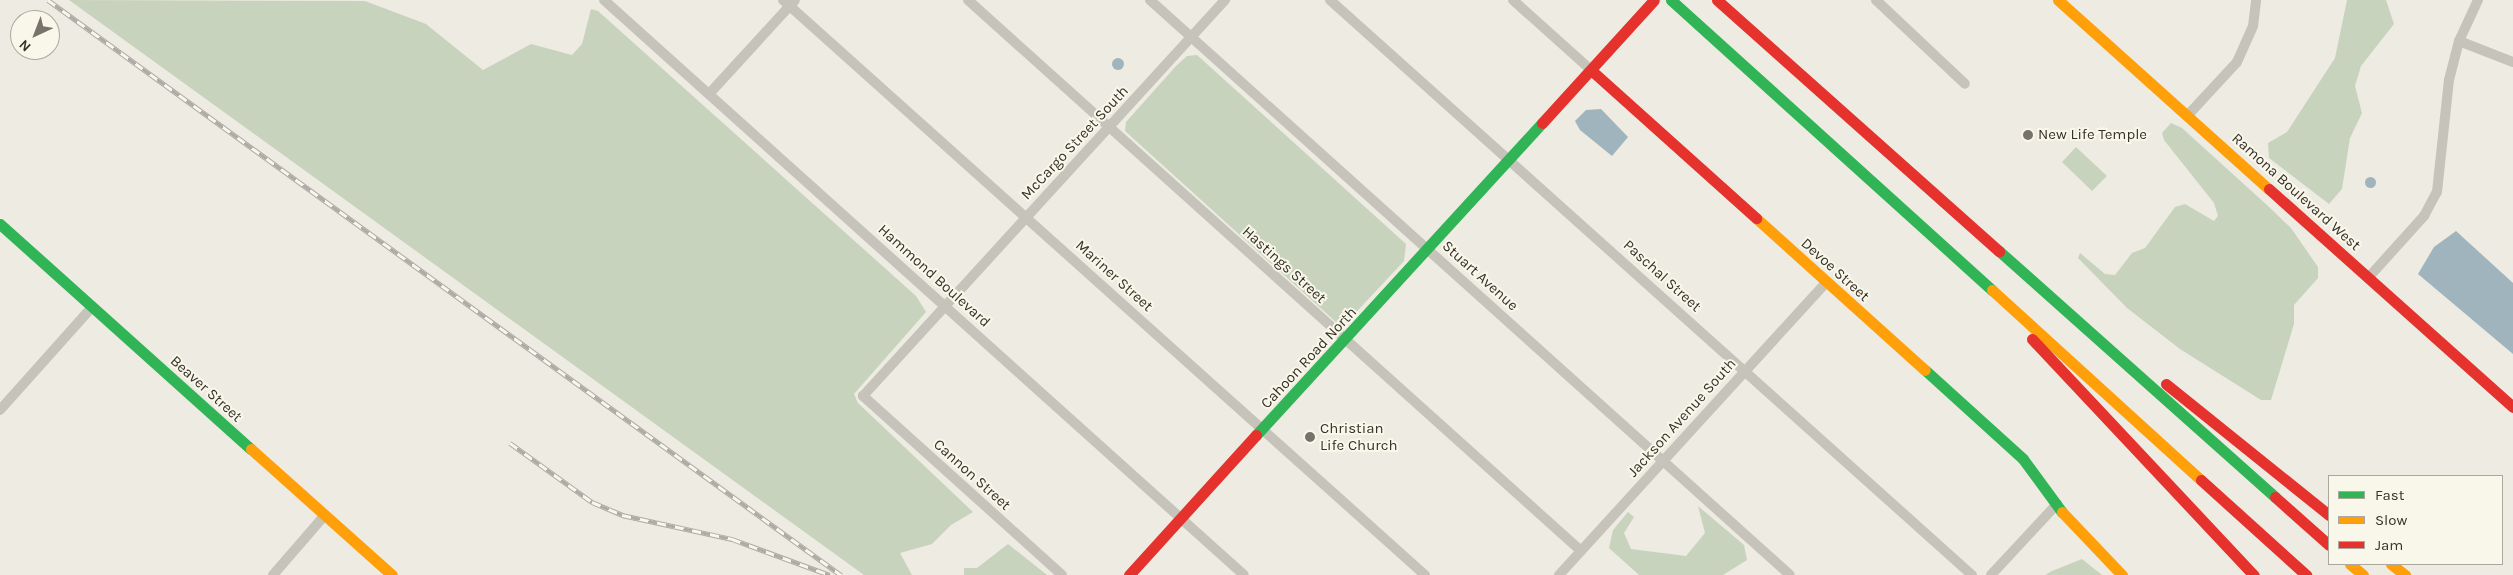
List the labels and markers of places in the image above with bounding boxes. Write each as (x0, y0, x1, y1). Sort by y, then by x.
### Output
place label: New Life Temple (2038, 126, 2147, 144)
marker: New Life Temple (2022, 129, 2034, 141)
place label: Christian Life Church (1320, 419, 1397, 454)
marker: Christian Life Church (1304, 431, 1316, 443)

